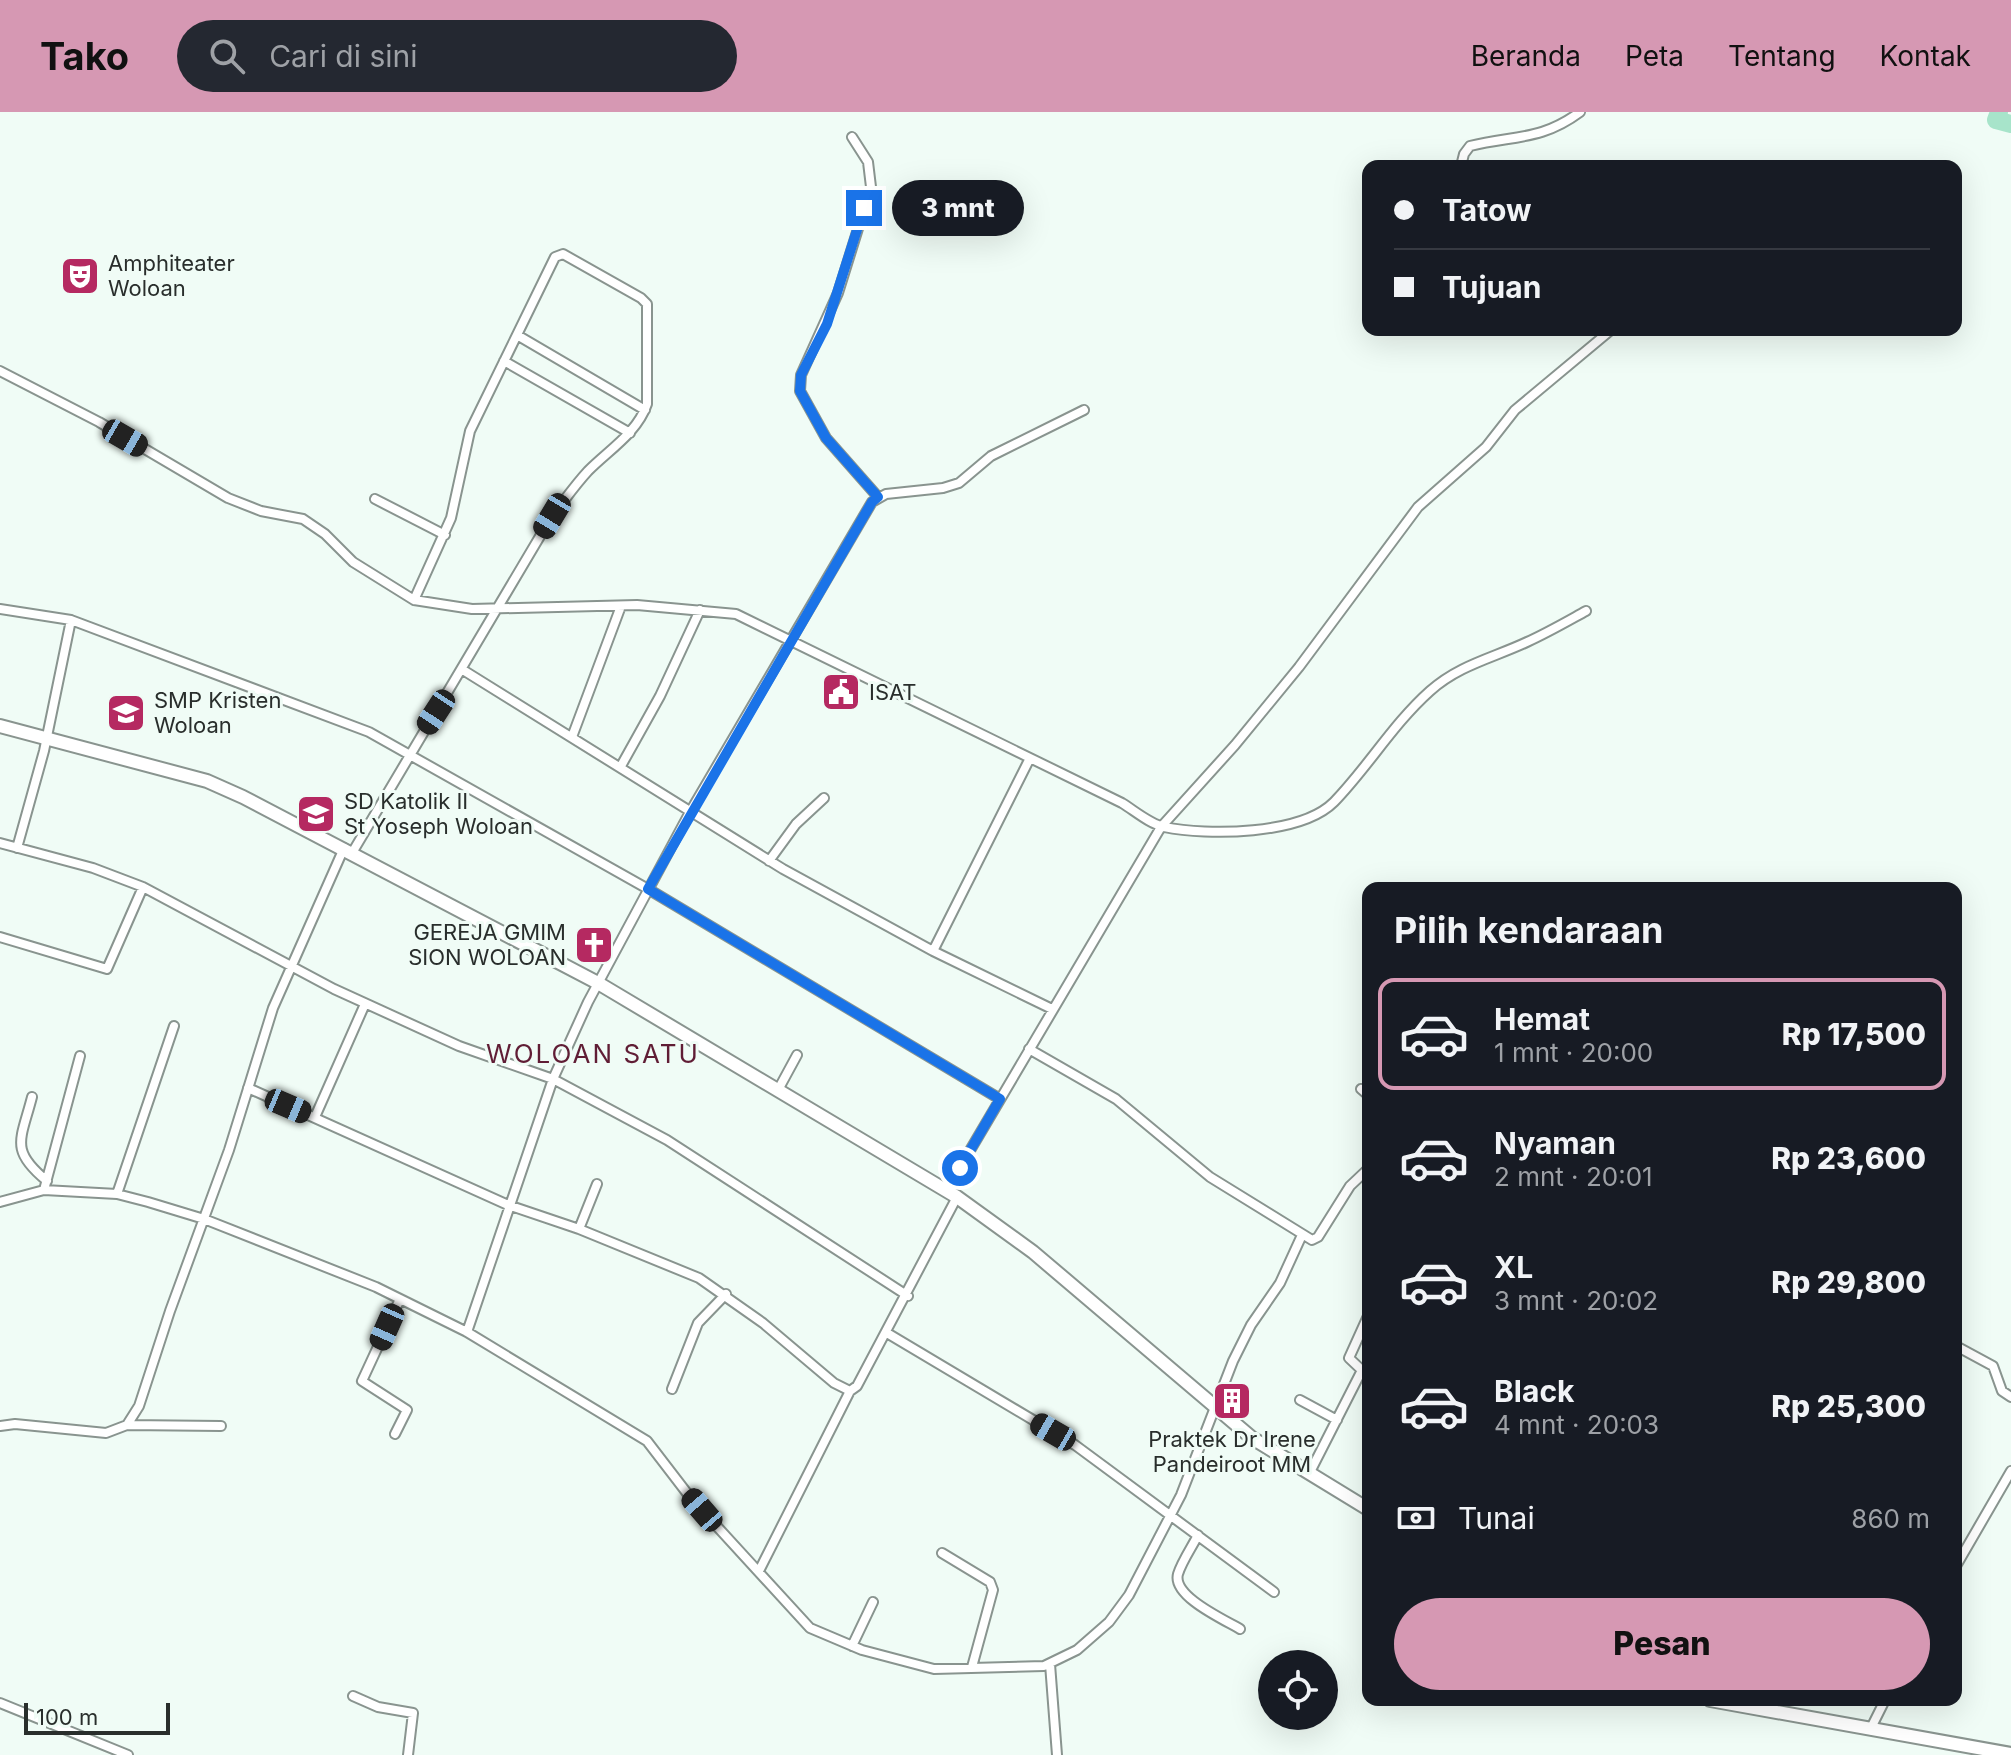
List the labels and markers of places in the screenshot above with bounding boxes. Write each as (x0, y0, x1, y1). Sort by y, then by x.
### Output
place label: Amphiteater Woloan (108, 250, 235, 301)
theatre icon: Amphiteater Woloan (59, 255, 101, 297)
public building icon: ISAT (820, 671, 862, 713)
place label: ISAT (869, 679, 917, 705)
place label: SMP Kristen Woloan (154, 687, 281, 738)
school or university icon: SMP Kristen Woloan (105, 692, 147, 734)
place label: SD Katolik II St Yoseph Woloan (344, 788, 533, 839)
school or university icon: SD Katolik II St Yoseph Woloan (295, 793, 337, 835)
place label: GEREJA GMIM SION WOLOAN (408, 919, 566, 970)
church icon: GEREJA GMIM SION WOLOAN (573, 924, 615, 966)
building icon: Praktek Dr Irene Pandeiroot MM (1211, 1380, 1253, 1422)
place label: Praktek Dr Irene Pandeiroot MM (1148, 1426, 1316, 1477)

